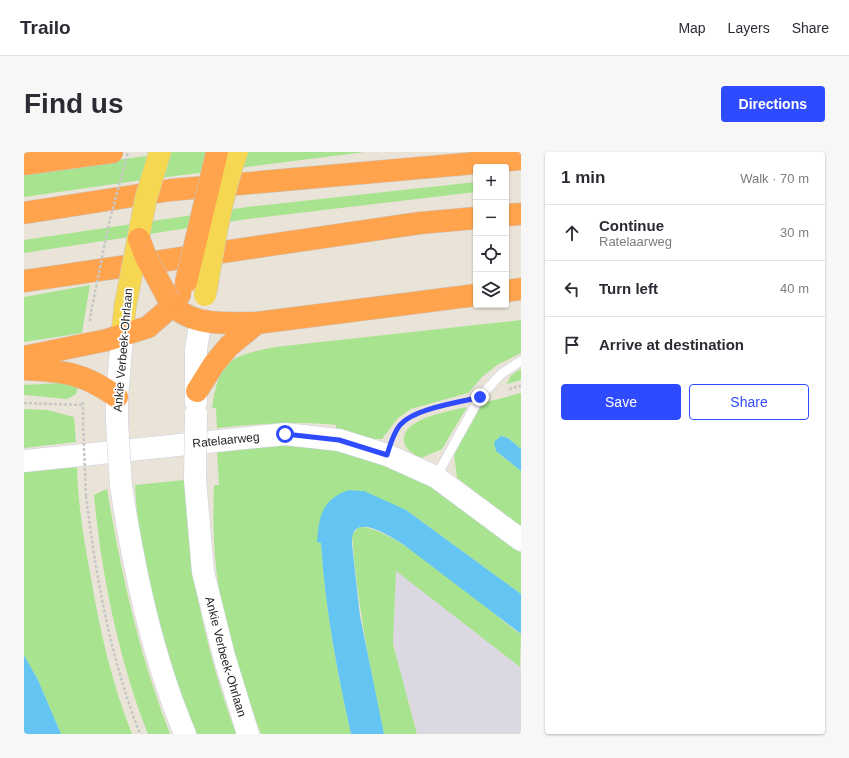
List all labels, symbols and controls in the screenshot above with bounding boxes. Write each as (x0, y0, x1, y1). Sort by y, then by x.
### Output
text: Trailo (20, 17, 71, 38)
text: Map (678, 20, 706, 36)
text: Layers (728, 20, 770, 36)
text: Share (792, 20, 829, 36)
button: Directions (721, 86, 825, 122)
text: Find us (24, 88, 124, 119)
map controls (473, 164, 509, 308)
button: + (473, 164, 509, 200)
text: 1 min (561, 168, 605, 187)
text: Walk · 70 m (740, 171, 809, 186)
button: − (473, 200, 509, 236)
text: Continue (599, 217, 664, 234)
icon: ahead (561, 222, 583, 244)
text: 30 m (780, 225, 809, 240)
text: Ratelaarweg (599, 234, 672, 249)
button: locate (473, 236, 509, 272)
button: layers (473, 272, 509, 308)
icon: left (561, 278, 583, 300)
text: Turn left (599, 280, 658, 297)
text: 40 m (780, 281, 809, 296)
street label: Ankie Verbeek-Ohrlaan (111, 288, 135, 412)
icon: arrive (561, 334, 583, 356)
text: Arrive at destination (599, 336, 744, 353)
button: Save (561, 384, 681, 420)
button: Share (689, 384, 809, 420)
route end (471, 388, 489, 406)
route start (276, 425, 294, 443)
street label: Ratelaarweg (192, 430, 260, 451)
street label: Ankie Verbeek-Ohrlaan (202, 595, 249, 718)

